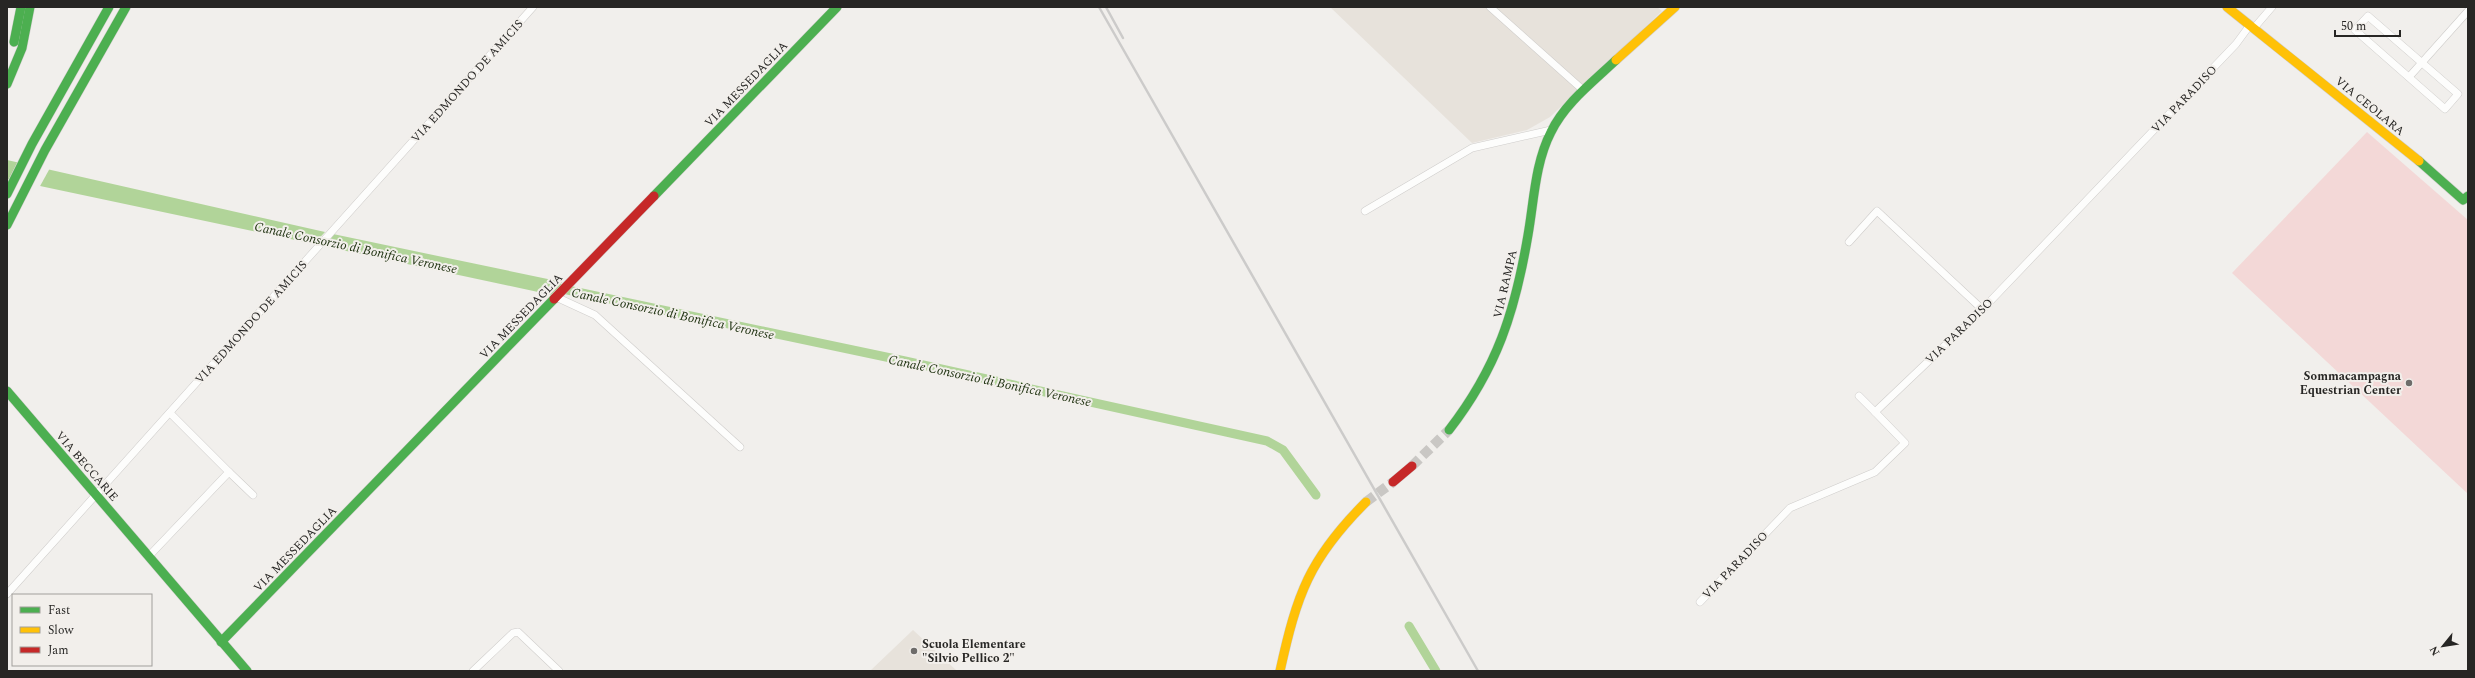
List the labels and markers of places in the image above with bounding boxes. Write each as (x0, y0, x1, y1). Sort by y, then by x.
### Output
place label: Sommacampagna Equestrian Center (2300, 367, 2402, 400)
marker: Sommacampagna Equestrian Center (2404, 378, 2414, 388)
place label: Scuola Elementare "Silvio Pellico 2" (922, 635, 1026, 668)
marker: Scuola Elementare "Silvio Pellico 2" (909, 646, 919, 656)

